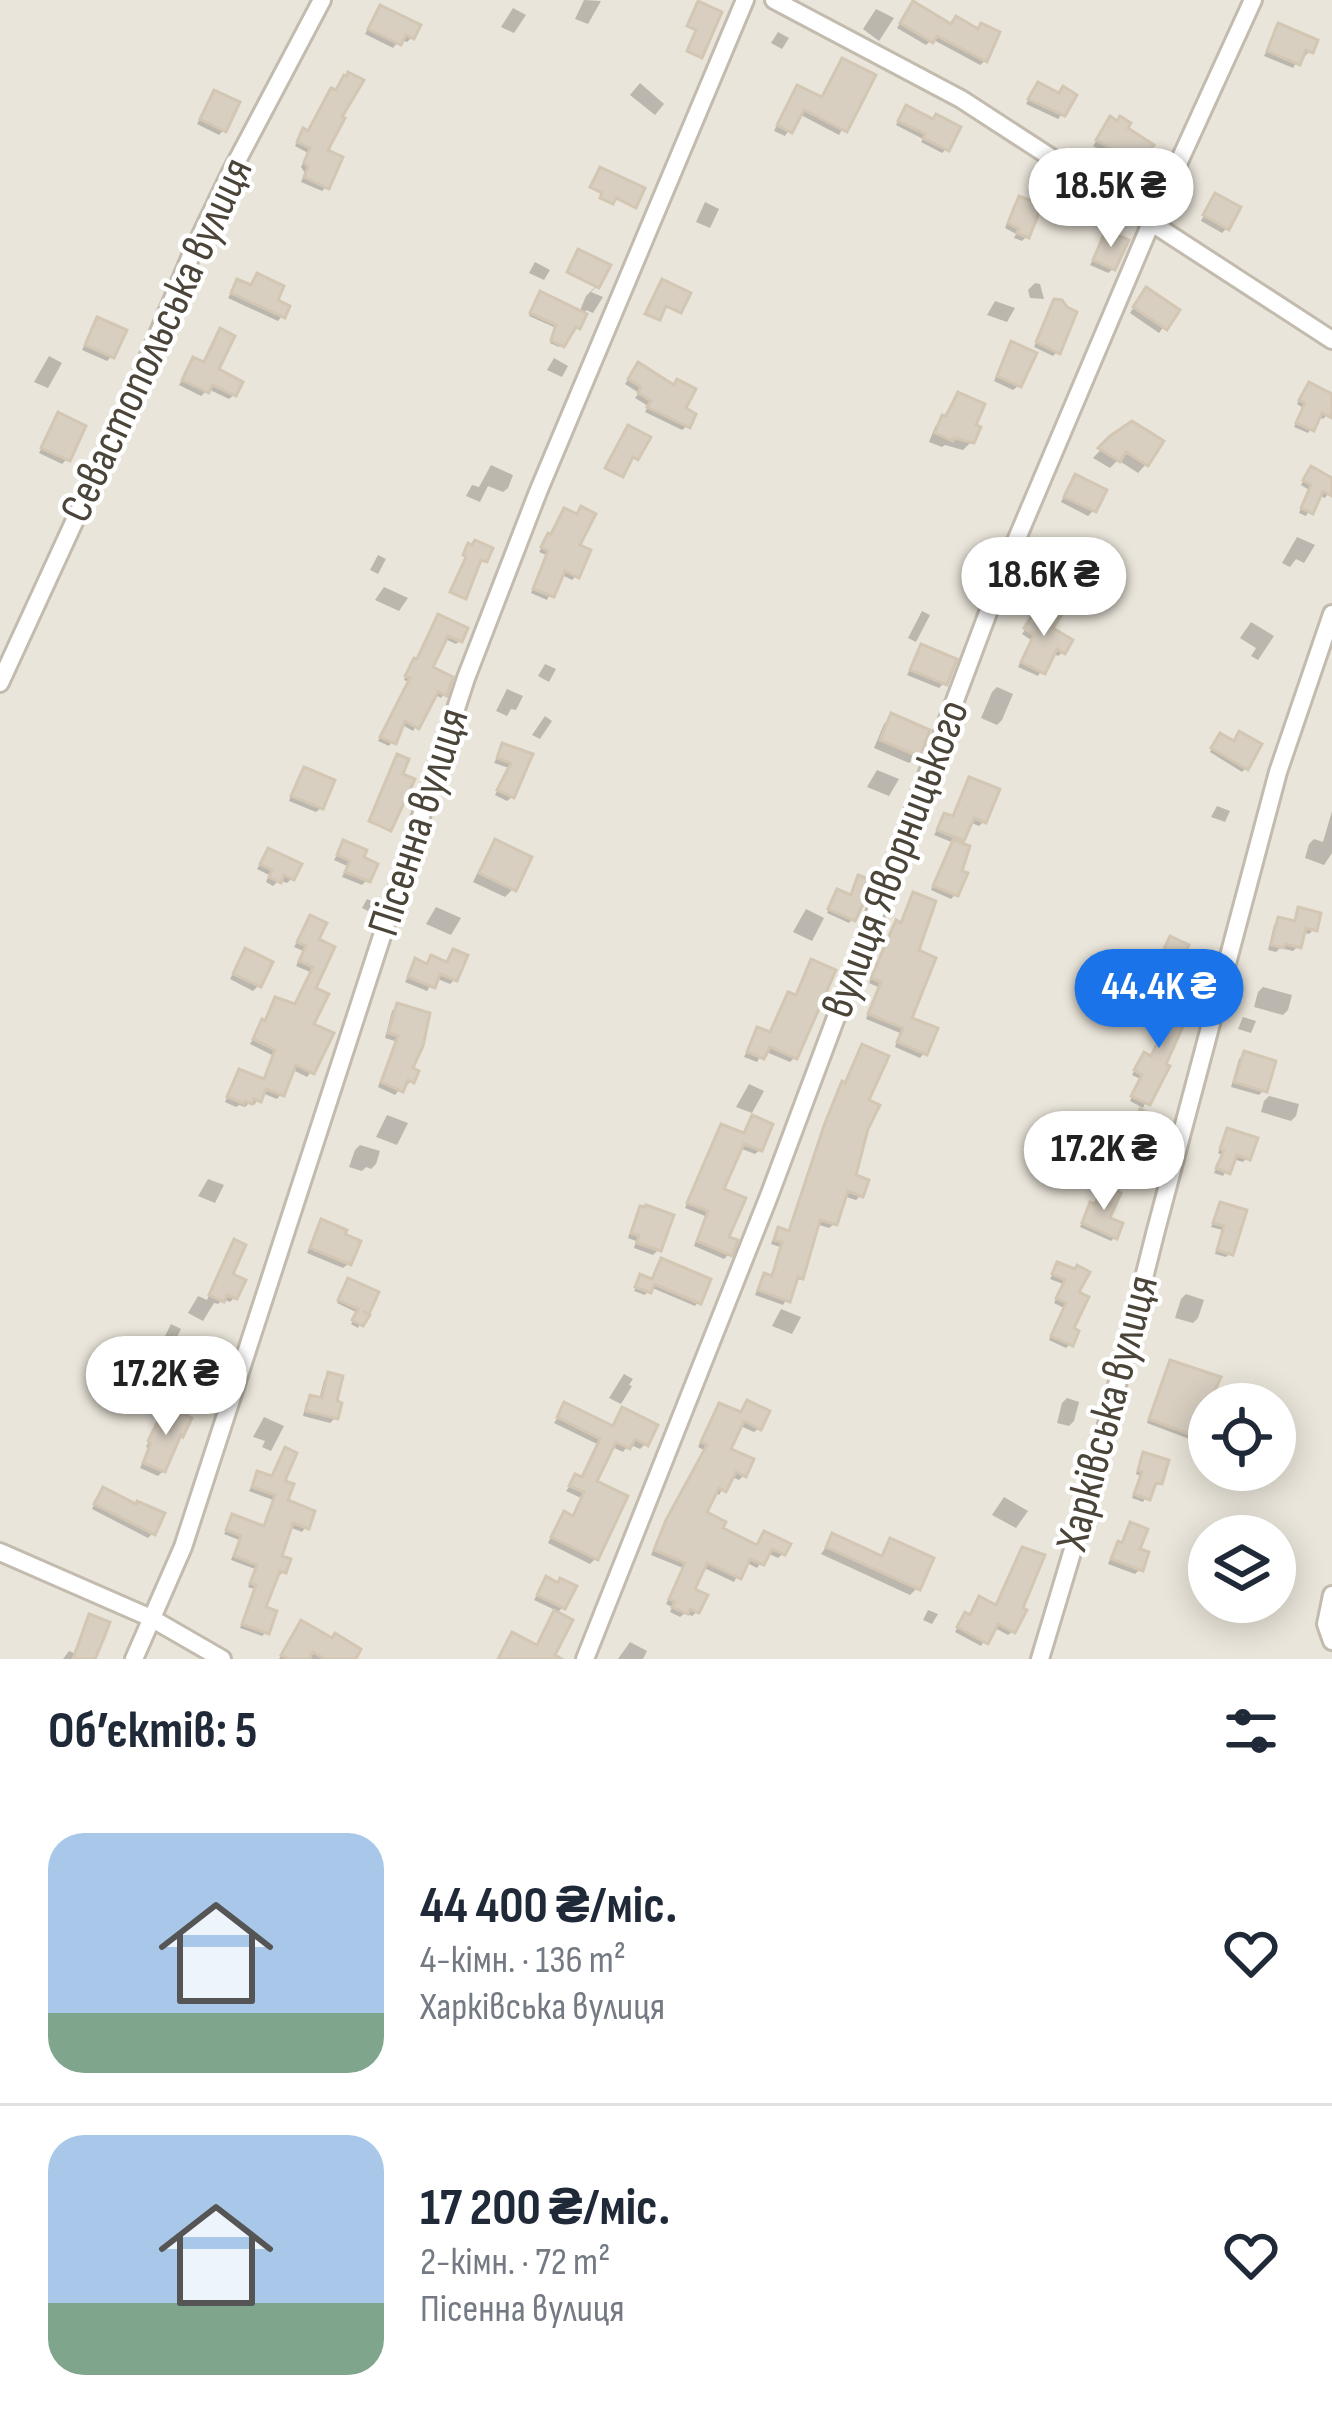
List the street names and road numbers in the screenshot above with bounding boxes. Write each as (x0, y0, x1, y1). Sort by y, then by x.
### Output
street label: Севастопольська вулиця (49, 149, 265, 531)
street label: вулиця Яворницького (810, 692, 982, 1026)
street label: Пісенна вулиця (356, 701, 482, 943)
street label: Харківська вулиця (1045, 1269, 1171, 1558)

